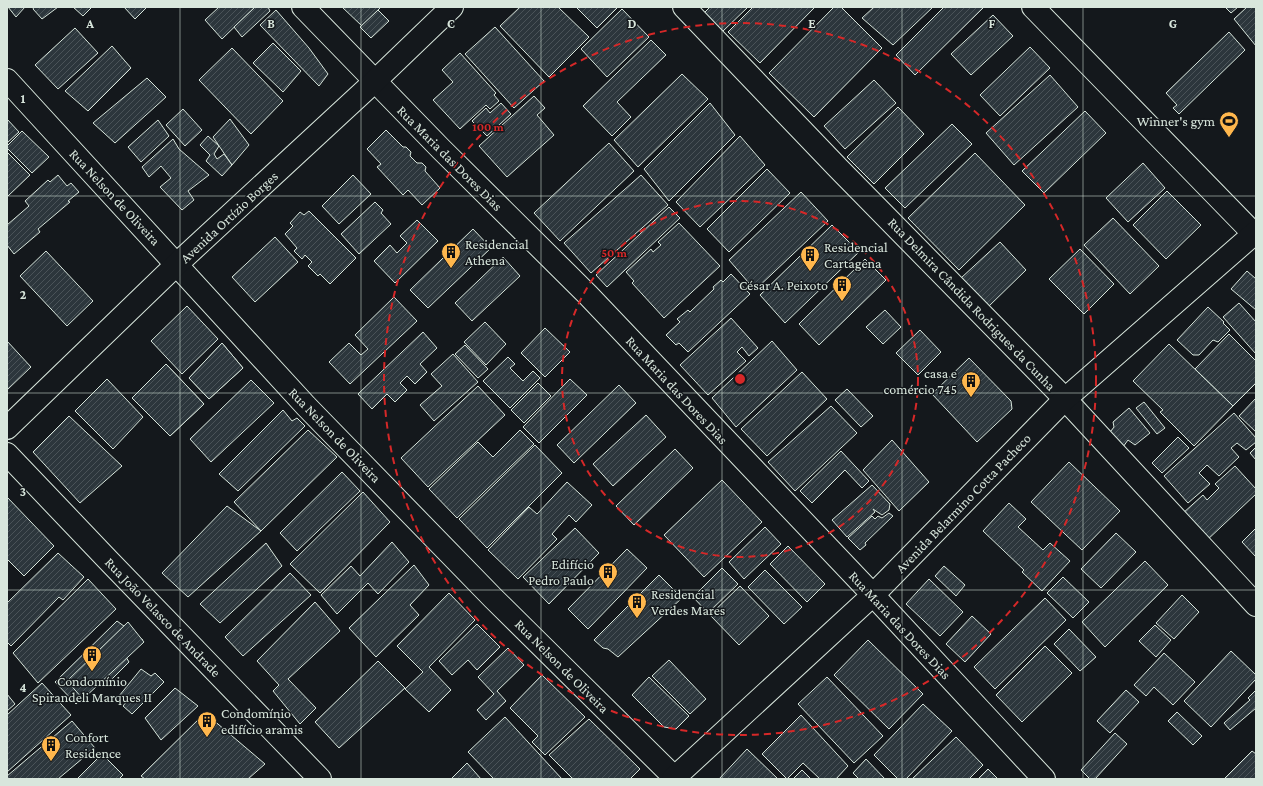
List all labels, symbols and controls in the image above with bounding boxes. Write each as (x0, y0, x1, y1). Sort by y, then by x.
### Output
text: A (85, 16, 94, 31)
text: B (267, 16, 275, 31)
text: C (447, 16, 455, 31)
text: D (628, 16, 637, 31)
text: E (808, 16, 816, 31)
text: F (989, 16, 996, 31)
text: G (1169, 16, 1177, 31)
text: 1 (21, 91, 26, 106)
street label: Rua Maria das Dores Dias (394, 102, 506, 214)
sports icon: Winner's gym (1218, 110, 1240, 138)
place label: Winner's gym (1137, 113, 1215, 129)
text: 100 m (472, 120, 505, 134)
street label: Rua Nelson de Oliveira (66, 146, 164, 249)
street label: Avenida Ortízio Borges (177, 168, 281, 266)
street label: Rua Delmira Cândida Rodrigues da Cunha (885, 214, 1059, 394)
place label: Residencial Athena (465, 236, 529, 268)
place label: Residencial Cartagena (824, 239, 888, 271)
building icon: Residencial Athena (440, 241, 462, 269)
building icon: Residencial Cartagena (799, 244, 821, 272)
text: 50 m (601, 246, 628, 260)
building icon: César A. Peixoto (831, 274, 853, 302)
place label: César A. Peixoto (739, 277, 828, 293)
text: 2 (20, 287, 27, 302)
street label: Rua Maria das Dores Dias (623, 333, 731, 447)
place label: casa e comércio 745 (884, 365, 957, 397)
building icon: casa e comércio 745 (960, 370, 982, 398)
centre of rings (733, 372, 747, 386)
street label: Rua Nelson de Oliveira (286, 384, 385, 486)
street label: Avenida Belarmino Cotta Pacheco (892, 430, 1034, 576)
text: 3 (20, 484, 26, 499)
street label: Rua João Velasco de Andrade (102, 554, 224, 680)
place label: Edifício Pedro Paulo (528, 556, 594, 588)
building icon: Edifício Pedro Paulo (597, 561, 619, 589)
street label: Rua Maria das Dores Dias (846, 568, 954, 682)
place label: Residencial Verdes Mares (651, 586, 725, 618)
building icon: Residencial Verdes Mares (626, 591, 648, 619)
street label: Rua Nelson de Oliveira (512, 616, 613, 717)
building icon: Condomínio Spirandeli Marques II (81, 644, 103, 672)
place label: Condomínio Spirandeli Marques II (32, 673, 152, 705)
text: 4 (19, 680, 27, 695)
place label: Condomínio edifício aramis (221, 705, 303, 737)
building icon: Condomínio edifício aramis (196, 710, 218, 738)
place label: Confort Residence (65, 729, 121, 761)
building icon: Confort Residence (40, 734, 62, 762)

